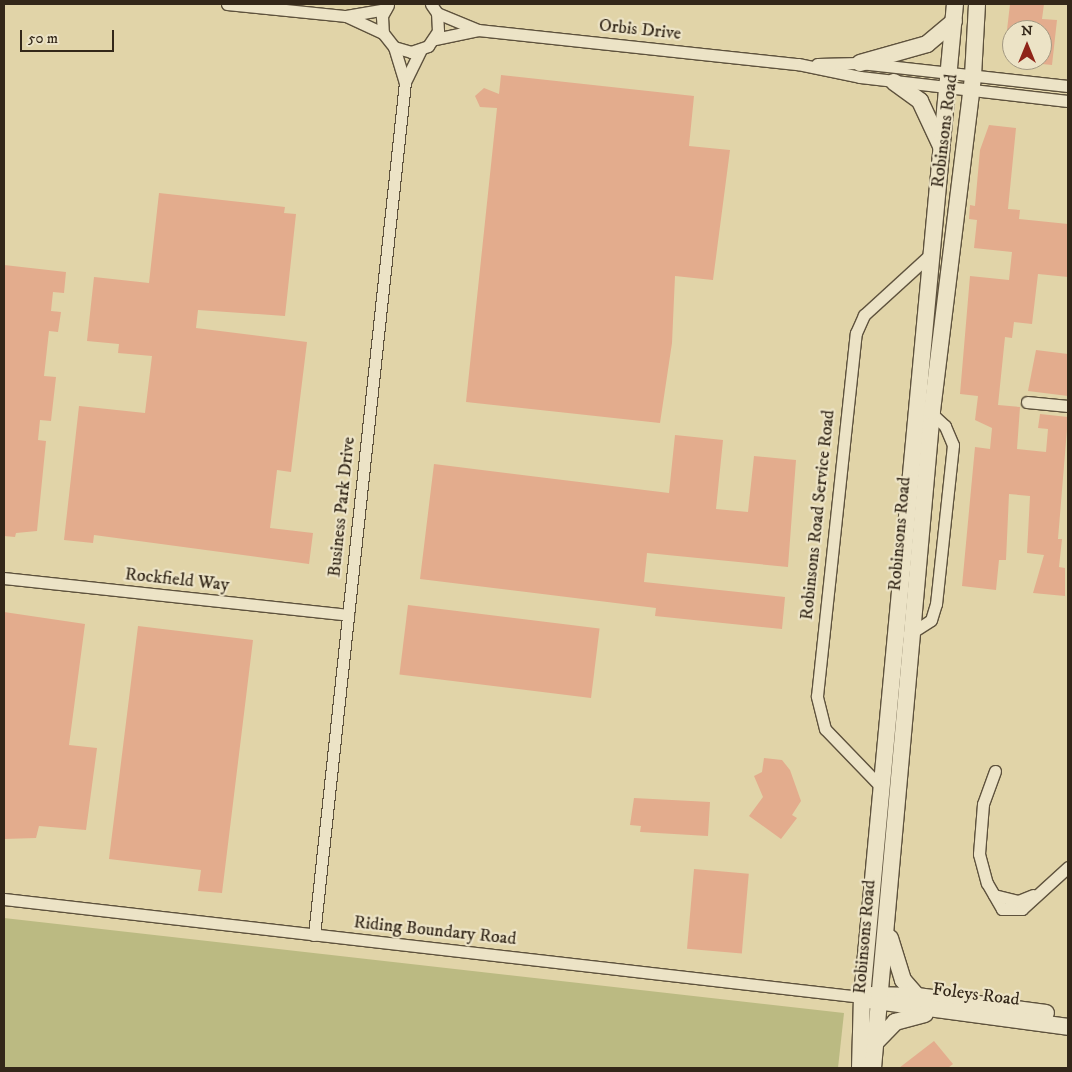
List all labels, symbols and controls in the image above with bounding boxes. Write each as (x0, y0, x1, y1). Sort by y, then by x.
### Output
street label: Orbis Drive (598, 15, 682, 45)
scale bar (22, 20, 116, 52)
north arrow (1002, 20, 1052, 70)
text: N (1021, 22, 1033, 40)
text: 50 m (28, 29, 58, 48)
street label: Robinsons Road (927, 73, 963, 189)
street label: Robinsons Road Service Road (796, 409, 840, 621)
street label: Business Park Drive (324, 436, 360, 578)
street label: Robinsons Road (884, 476, 916, 592)
street label: Rockfield Way (124, 564, 230, 596)
street label: Robinsons Road (849, 879, 881, 995)
street label: Riding Boundary Road (353, 912, 517, 950)
street label: Foleys Road (931, 979, 1021, 1011)

